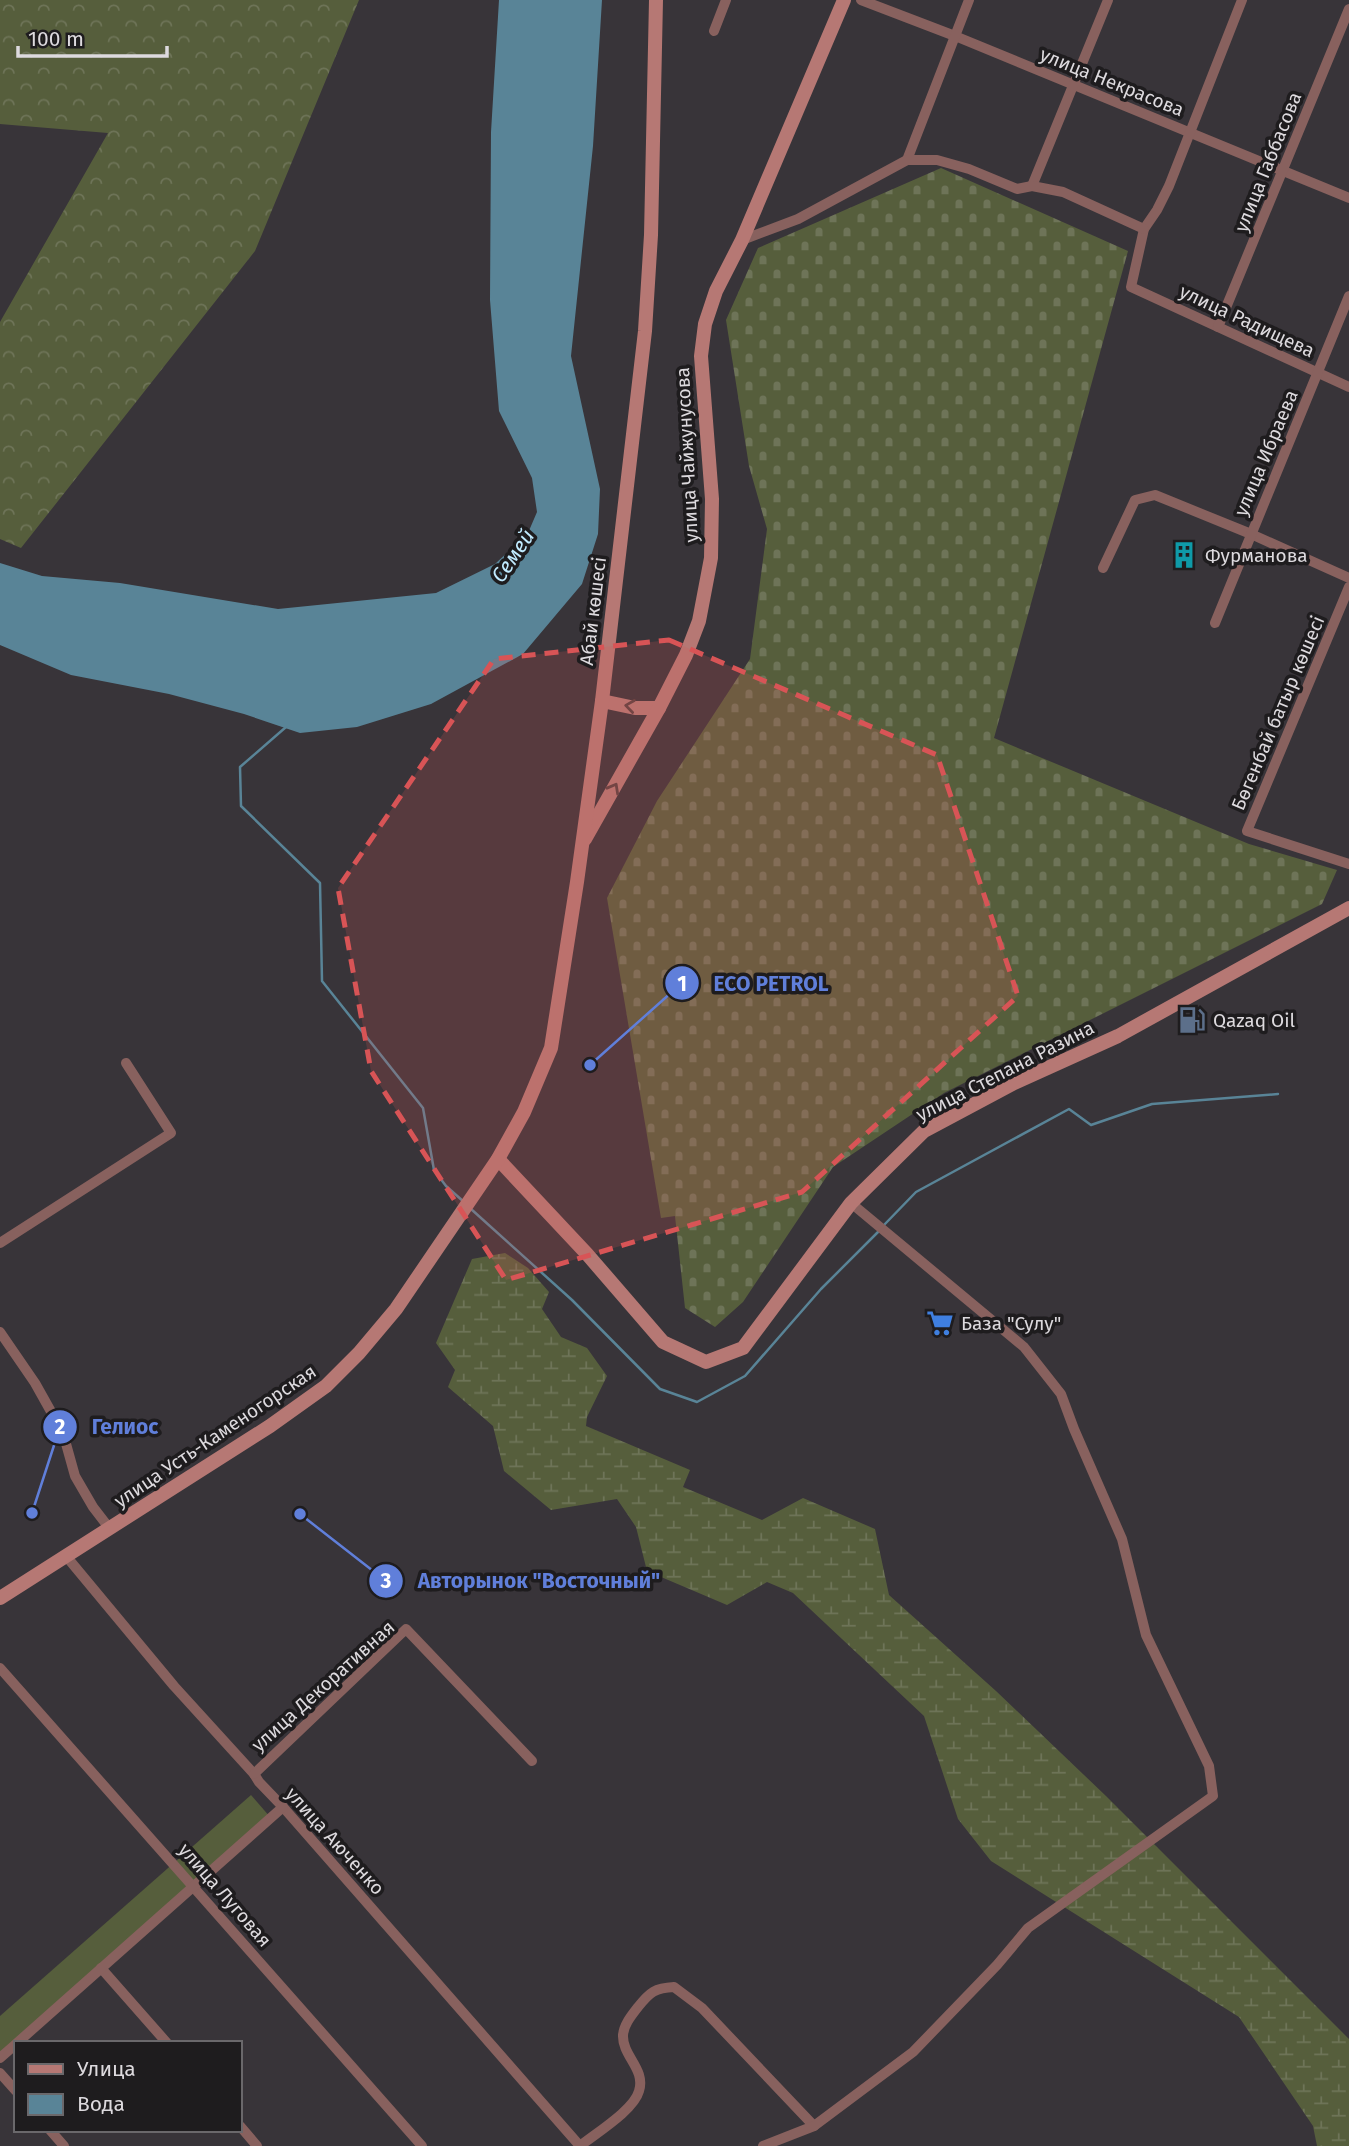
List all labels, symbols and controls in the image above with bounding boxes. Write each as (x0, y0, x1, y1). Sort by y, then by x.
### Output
scale bar (18, 14, 166, 58)
text: 100 m (28, 26, 84, 52)
street label: улица Некрасова (1037, 43, 1187, 121)
street label: улица Габбасова (1229, 89, 1307, 235)
street label: улица Радищева (1176, 280, 1318, 362)
street label: улица Чайжунусова (671, 367, 703, 543)
street label: улица Ибраева (1229, 387, 1303, 519)
water label: Семей (486, 524, 540, 588)
building icon: Фурманова (1169, 540, 1199, 570)
place label: Фурманова (1205, 544, 1308, 567)
street label: Абай көшесі (575, 555, 611, 667)
street label: Бөгенбай батыр көшесі (1227, 612, 1329, 814)
one-way arrow (624, 699, 636, 714)
one-way arrow (606, 782, 619, 795)
callout: ECO PETROL (665, 962, 843, 1004)
text: 1 (677, 971, 687, 997)
text: ECO PETROL (714, 971, 829, 997)
fuel station icon: Qazaq Oil (1177, 1005, 1207, 1035)
place label: Qazaq Oil (1213, 1009, 1296, 1032)
street label: улица Степана Разина (912, 1016, 1098, 1126)
supermarket icon: База "Сулу" (925, 1308, 955, 1338)
place label: База "Сулу" (961, 1312, 1061, 1335)
street label: улица Усть-Каменогорская (110, 1360, 320, 1512)
callout: Гелиос (43, 1406, 172, 1448)
text: 2 (55, 1414, 66, 1440)
text: Гелиос (92, 1414, 158, 1440)
callout: Авторынок "Восточный" (369, 1560, 674, 1602)
text: 3 (380, 1568, 392, 1594)
text: Авторынок "Восточный" (417, 1568, 660, 1594)
street label: улица Декоративная (247, 1616, 399, 1756)
street label: улица Аюченко (281, 1783, 389, 1899)
street label: улица Луговая (174, 1838, 276, 1952)
legend (14, 2041, 242, 2132)
text: Улица (77, 2056, 136, 2082)
text: Вода (77, 2091, 125, 2117)

